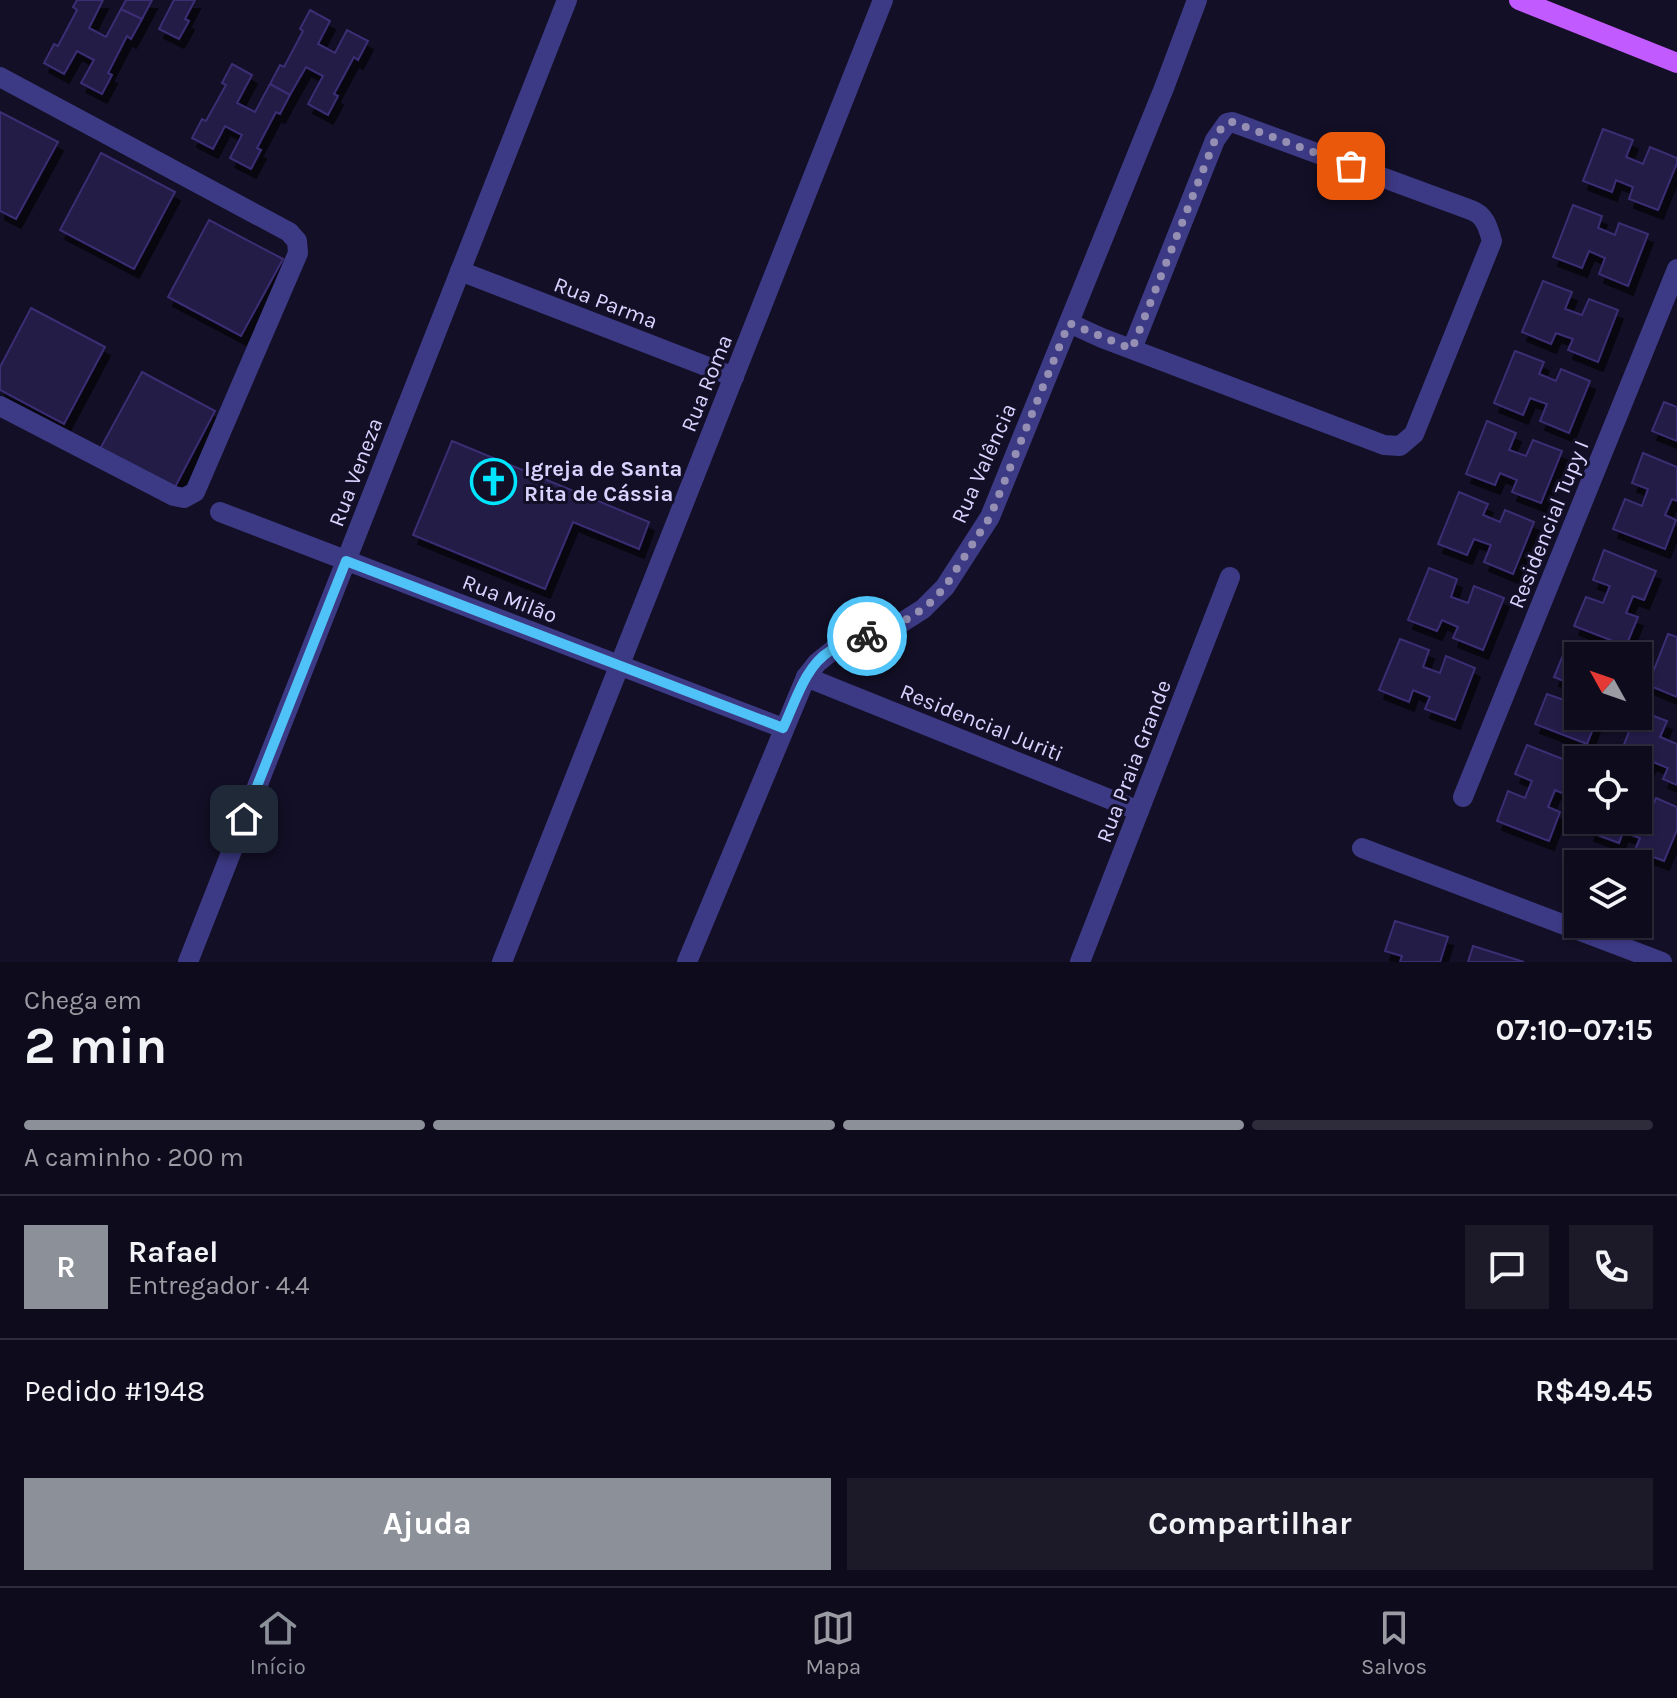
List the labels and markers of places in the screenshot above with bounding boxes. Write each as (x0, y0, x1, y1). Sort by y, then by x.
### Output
pin (1317, 132, 1385, 200)
place label: Igreja de Santa Rita de Cássia (524, 456, 683, 507)
church icon: Igreja de Santa Rita de Cássia (469, 457, 517, 505)
pin (210, 785, 278, 853)

